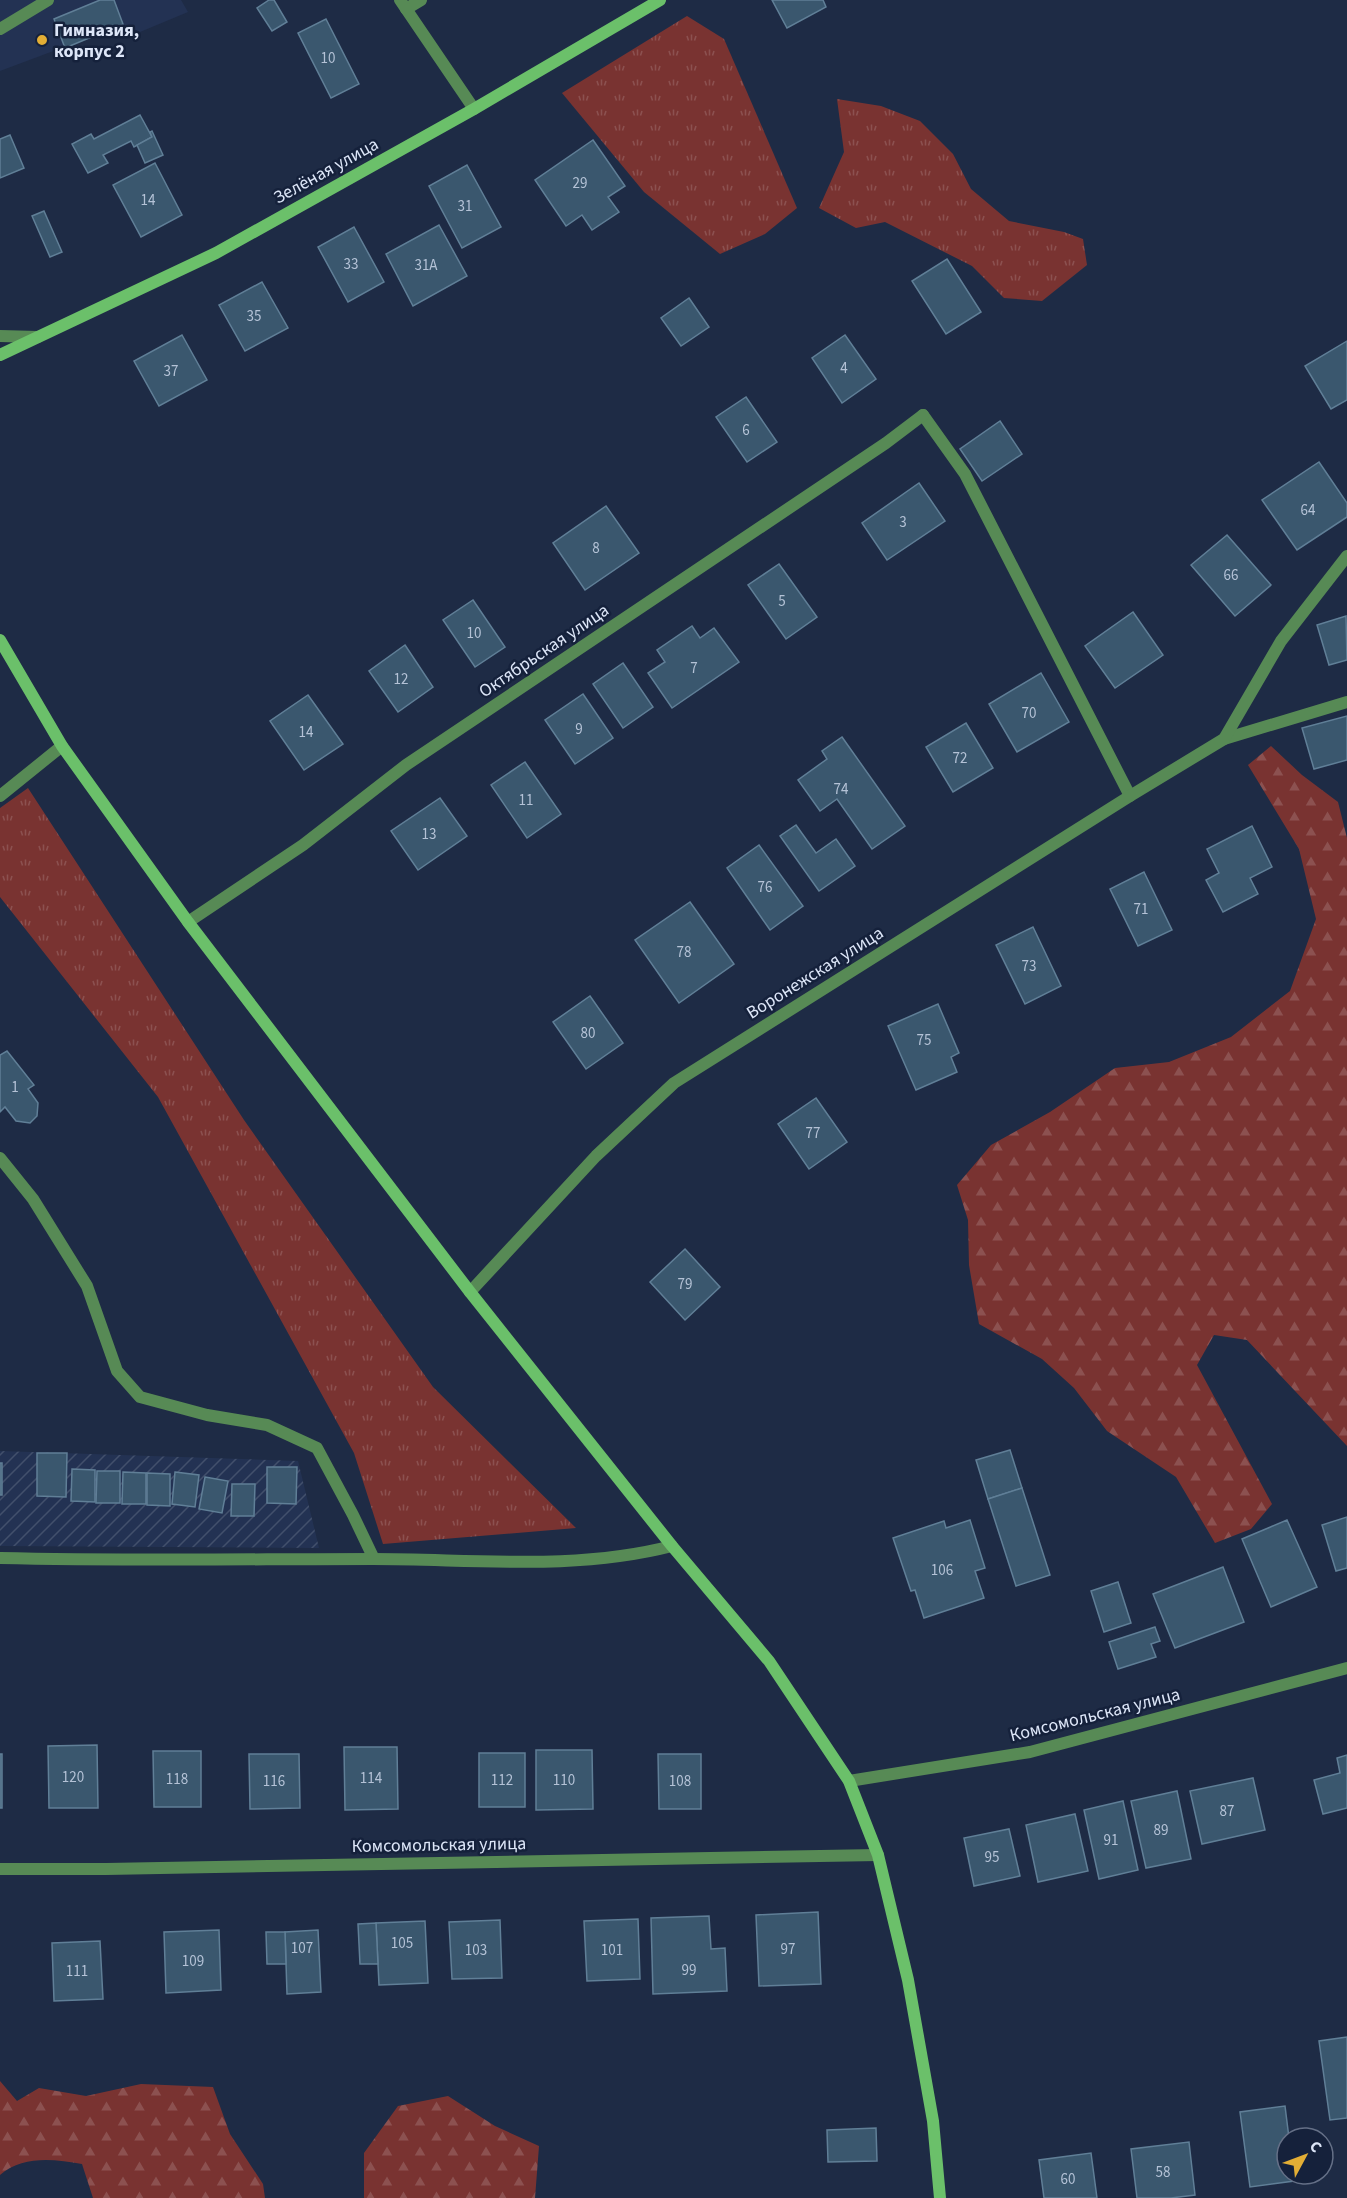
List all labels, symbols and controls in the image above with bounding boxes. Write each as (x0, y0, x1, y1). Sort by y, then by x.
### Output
place label: Гимназия, корпус 2 (54, 18, 139, 64)
marker: Гимназия, корпус 2 (35, 33, 49, 47)
house number: 10 (321, 48, 335, 69)
street label: Зелёная улица (269, 132, 383, 210)
house number: 29 (573, 173, 587, 194)
house number: 14 (141, 190, 156, 211)
house number: 31 (458, 196, 472, 217)
house number: 33 (344, 254, 358, 275)
house number: 31А (414, 255, 438, 276)
house number: 35 (247, 306, 261, 327)
house number: 4 (840, 358, 848, 379)
house number: 37 (164, 361, 178, 382)
house number: 6 (742, 420, 750, 441)
house number: 64 (1301, 500, 1316, 521)
house number: 3 (899, 512, 907, 533)
house number: 8 (592, 538, 600, 559)
house number: 66 (1224, 565, 1238, 586)
house number: 5 (778, 591, 786, 612)
street label: Октябрьская улица (474, 598, 614, 704)
house number: 10 (467, 623, 481, 644)
house number: 7 (690, 658, 698, 679)
house number: 12 (394, 669, 408, 690)
house number: 70 (1022, 703, 1036, 724)
house number: 9 (575, 719, 583, 740)
house number: 14 (299, 722, 314, 743)
house number: 72 (953, 748, 967, 769)
house number: 74 (834, 779, 849, 800)
house number: 11 (519, 790, 533, 811)
house number: 13 (422, 824, 436, 845)
house number: 76 (758, 877, 772, 898)
house number: 71 (1134, 899, 1148, 920)
street label: Воронежская улица (742, 921, 888, 1025)
house number: 78 (677, 942, 691, 963)
house number: 73 (1022, 956, 1036, 977)
house number: 80 (581, 1023, 595, 1044)
house number: 75 (917, 1030, 931, 1051)
house number: 1 (11, 1077, 19, 1098)
house number: 77 (806, 1123, 820, 1144)
house number: 79 (678, 1274, 692, 1295)
house number: 106 (931, 1560, 953, 1581)
street label: Комсомольская улица (1007, 1682, 1183, 1748)
house number: 120 (62, 1767, 84, 1788)
house number: 114 (360, 1768, 383, 1789)
house number: 118 (166, 1769, 188, 1790)
house number: 112 (491, 1770, 513, 1791)
house number: 110 (553, 1770, 575, 1791)
house number: 116 (263, 1771, 285, 1792)
house number: 108 (669, 1771, 691, 1792)
house number: 87 (1220, 1801, 1234, 1822)
house number: 89 (1154, 1820, 1168, 1841)
house number: 91 (1104, 1830, 1118, 1851)
street label: Комсомольская улица (351, 1831, 527, 1859)
house number: 95 (985, 1847, 999, 1868)
house number: 105 (391, 1933, 413, 1954)
house number: 107 (291, 1938, 313, 1959)
house number: 97 (781, 1939, 795, 1960)
house number: 103 (465, 1940, 487, 1961)
house number: 101 (601, 1940, 623, 1961)
house number: 109 (182, 1951, 204, 1972)
house number: 99 (682, 1960, 696, 1981)
house number: 111 (66, 1961, 88, 1982)
north arrow (1275, 2126, 1335, 2186)
text: С (1304, 2136, 1327, 2158)
house number: 58 (1156, 2162, 1170, 2183)
house number: 60 (1061, 2169, 1075, 2190)

